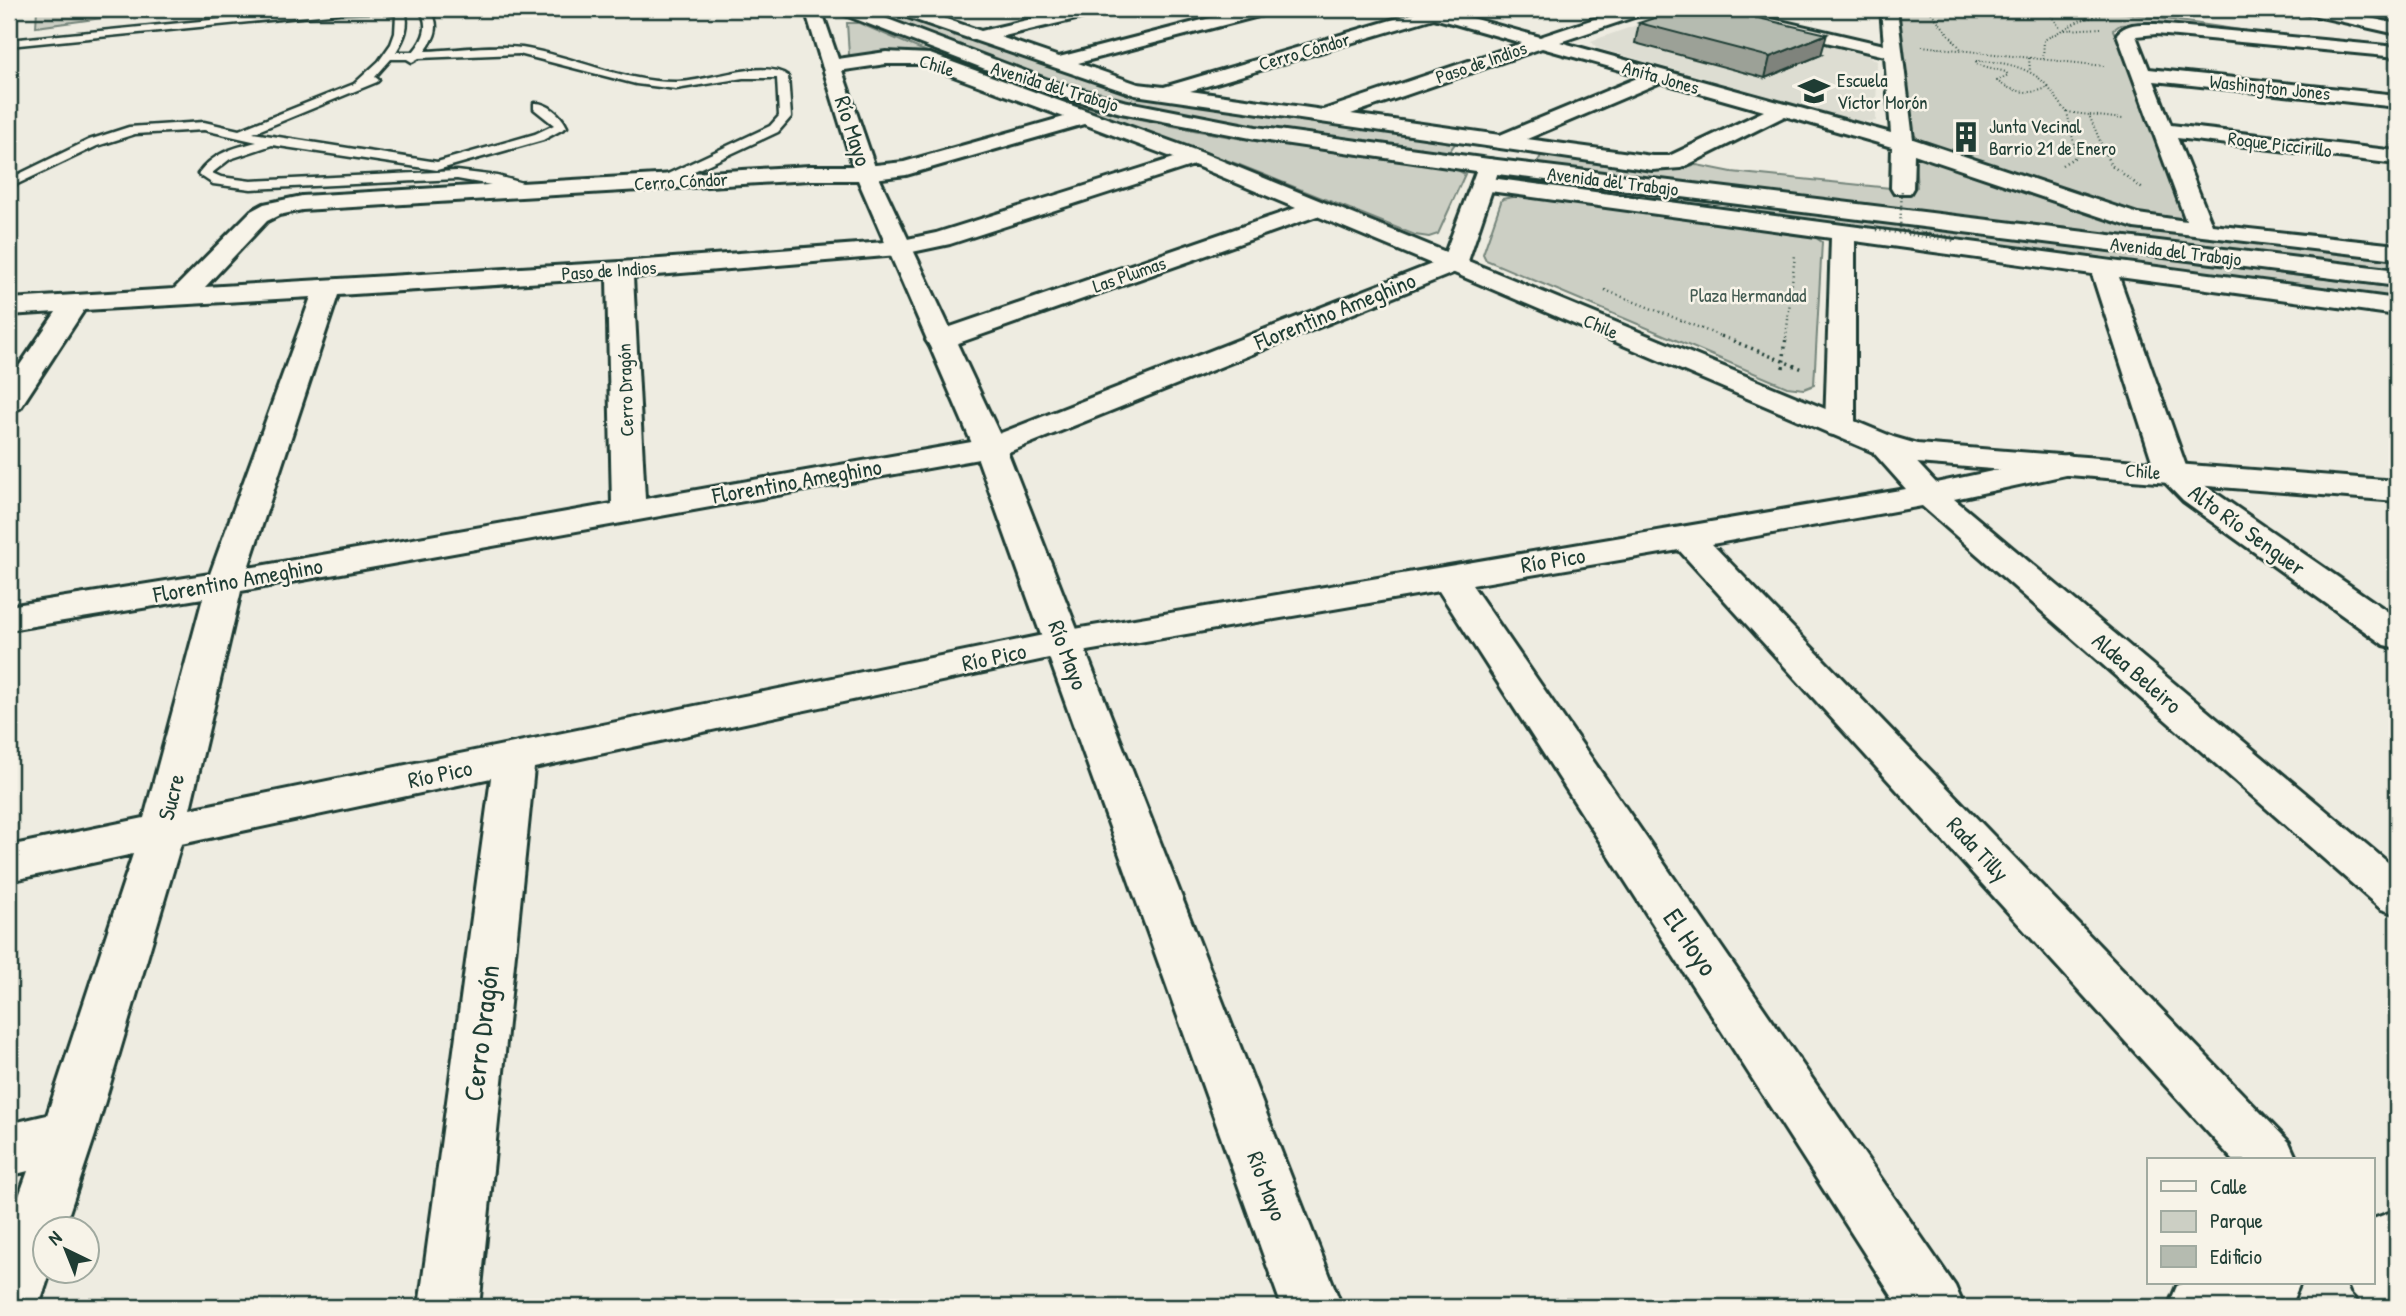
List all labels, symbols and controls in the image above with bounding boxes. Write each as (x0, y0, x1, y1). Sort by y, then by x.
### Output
street label: Cerro Cóndor (1255, 25, 1353, 76)
street label: Paso de Indios (1432, 34, 1530, 90)
street label: Chile (916, 47, 958, 83)
street label: Avenida del Trabajo (988, 54, 1122, 118)
street label: Anita Jones (1620, 54, 1702, 100)
place label: Escuela Víctor Morón (1837, 67, 1928, 115)
street label: Washington Jones (2208, 68, 2332, 106)
school or university icon: Escuela Víctor Morón (1797, 74, 1831, 108)
street label: Río Mayo (828, 92, 879, 170)
place label: Junta Vecinal Barrio 21 de Enero (1989, 113, 2116, 161)
building icon: Junta Vecinal Barrio 21 de Enero (1949, 120, 1983, 154)
street label: Roque Piccirillo (2227, 125, 2334, 163)
street label: Avenida del Trabajo (1546, 160, 1680, 202)
street label: Cerro Cóndor (634, 166, 729, 196)
street label: Avenida del Trabajo (2109, 230, 2243, 272)
street label: Las Plumas (1089, 249, 1169, 299)
street label: Paso de Indios (561, 254, 657, 286)
street label: Florentino Ameghino (1249, 264, 1420, 357)
park label: Plaza Hermandad (1690, 282, 1807, 308)
street label: Chile (1580, 307, 1623, 345)
street label: Cerro Dragón (610, 343, 640, 437)
street label: Florentino Ameghino (709, 450, 884, 511)
street label: Chile (2124, 457, 2162, 486)
street label: Alto Río Senguer (2183, 477, 2312, 583)
street label: Río Pico (1519, 539, 1587, 580)
street label: Florentino Ameghino (150, 549, 325, 610)
street label: Río Mayo (1041, 616, 1096, 694)
street label: Aldea Beleiro (2086, 625, 2189, 720)
street label: Río Pico (959, 635, 1029, 678)
street label: Río Pico (405, 752, 475, 795)
street label: Sucre (150, 770, 191, 823)
street label: Rada Tilly (1940, 809, 2017, 888)
street label: El Hoyo (1655, 901, 1727, 983)
street label: Cerro Dragón (454, 963, 508, 1103)
street label: Río Mayo (1240, 1147, 1295, 1225)
legend (2147, 1158, 2374, 1284)
text: Calle (2210, 1172, 2247, 1201)
text: Parque (2210, 1206, 2263, 1235)
north arrow (32, 1214, 102, 1284)
text: N (42, 1225, 67, 1251)
text: Edificio (2210, 1242, 2262, 1271)

